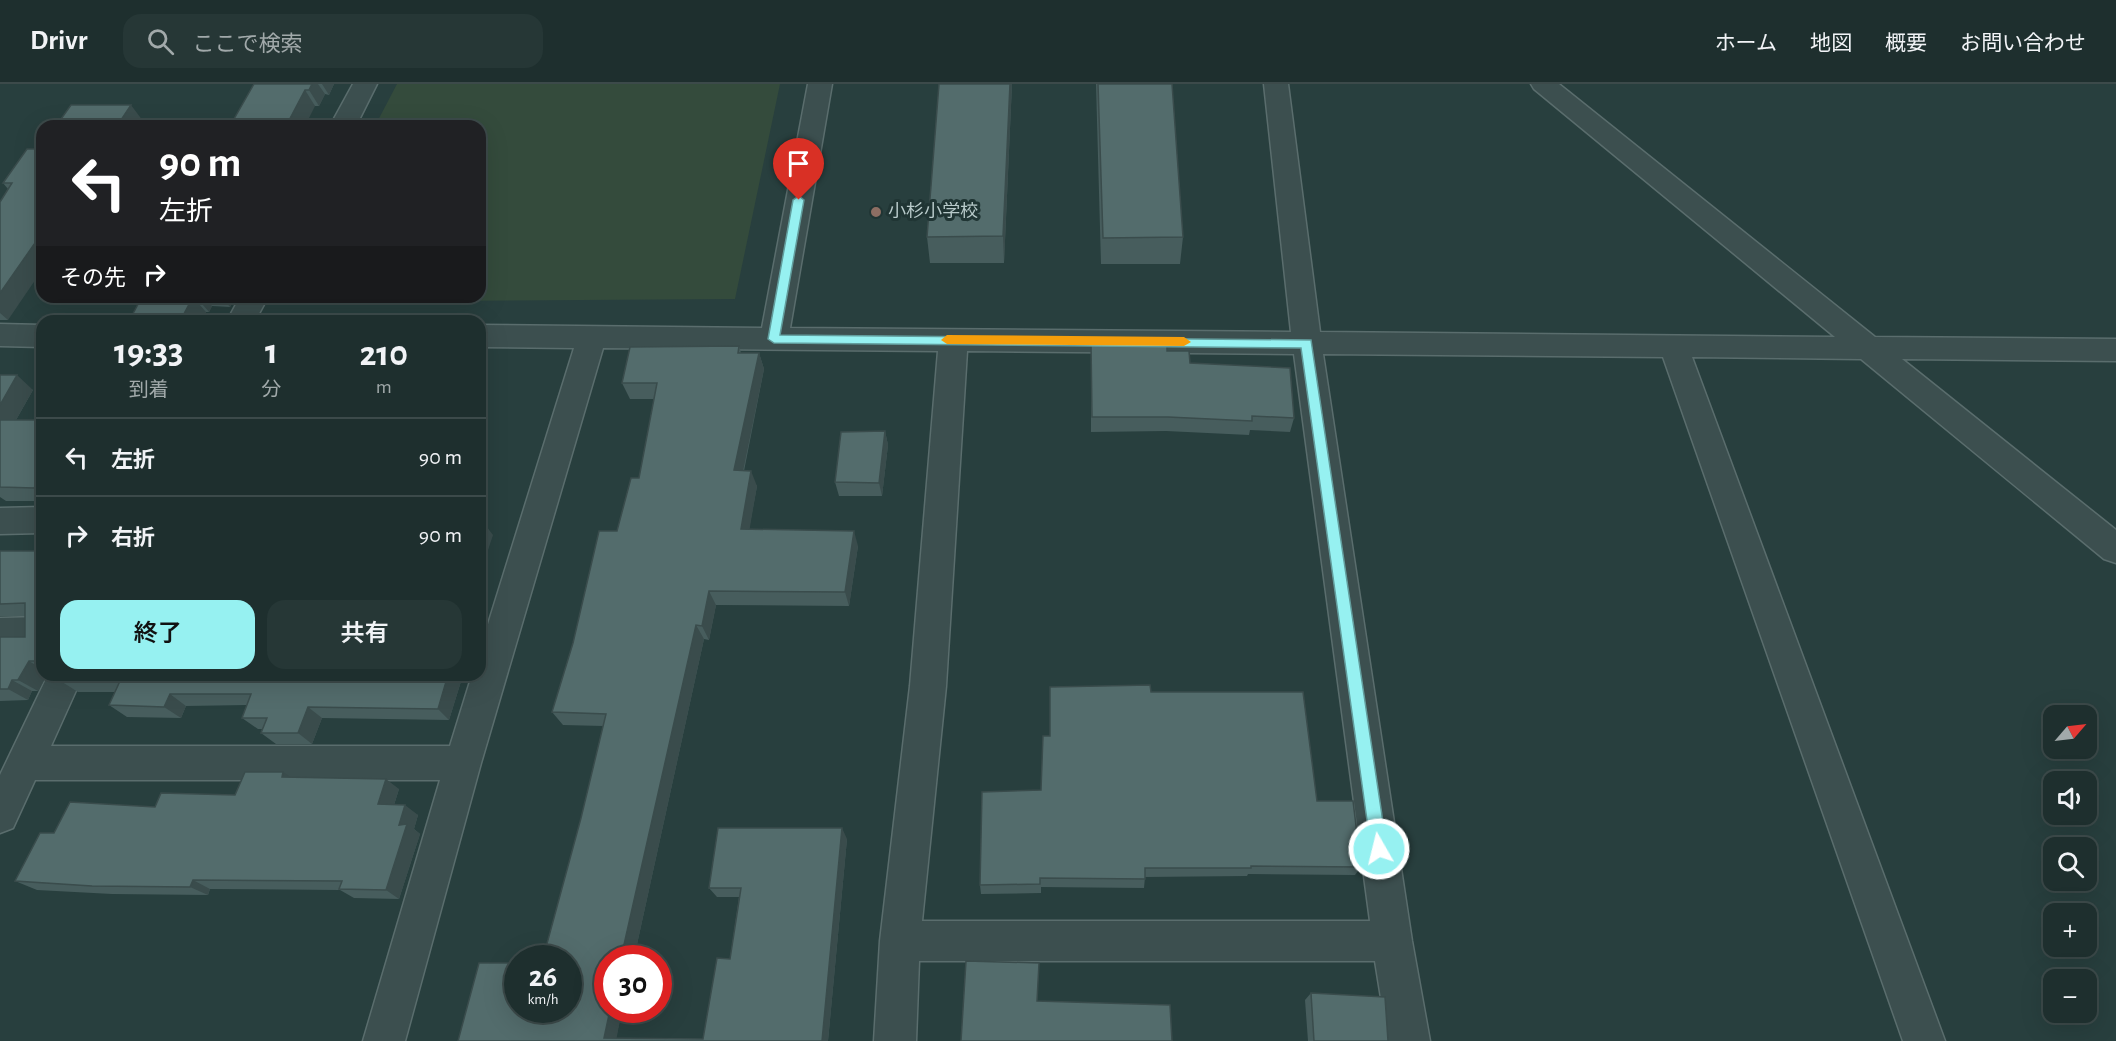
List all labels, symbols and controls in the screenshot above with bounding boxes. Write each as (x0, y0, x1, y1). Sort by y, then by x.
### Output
search box (123, 14, 543, 68)
icon: search (144, 25, 177, 58)
text: Drivr (30, 27, 87, 55)
text: ここで検索 (192, 33, 303, 55)
text: ホーム (1715, 33, 1777, 54)
text: 地図 (1810, 33, 1852, 54)
text: 概要 (1885, 33, 1927, 54)
text: お問い合わせ (1960, 33, 2086, 54)
pin (773, 138, 824, 200)
text: 90 m (159, 142, 241, 184)
icon: left (60, 144, 138, 222)
icon: arrive (782, 147, 815, 180)
text: 左折 (159, 198, 213, 225)
place label: 小杉小学校 (888, 201, 978, 221)
marker: 小杉小学校 (869, 205, 883, 219)
icon: right (138, 258, 171, 291)
text: その先 (60, 267, 126, 289)
text: 19:33 (114, 334, 184, 370)
text: 1 (265, 334, 278, 370)
text: 210 (359, 336, 408, 372)
text: m (376, 377, 392, 397)
text: 到着 (129, 380, 169, 400)
text: 分 (261, 380, 281, 400)
icon: left (60, 441, 93, 474)
text: 90 m (419, 446, 462, 468)
text: 左折 (111, 449, 155, 471)
icon: right (60, 519, 93, 552)
text: 90 m (419, 524, 462, 546)
text: 右折 (111, 527, 155, 549)
button: 終了 (60, 600, 255, 669)
button: 共有 (267, 600, 462, 669)
north arrow (2043, 705, 2097, 759)
map controls (2043, 705, 2097, 1023)
button: sound (2043, 771, 2097, 825)
position arrow (1347, 817, 1411, 881)
button: search (2043, 837, 2097, 891)
button: + (2043, 903, 2097, 957)
speed limit sign: 30 (594, 945, 672, 1023)
text: 26 (529, 962, 557, 992)
button: − (2043, 969, 2097, 1023)
text: km/h (528, 992, 558, 1007)

